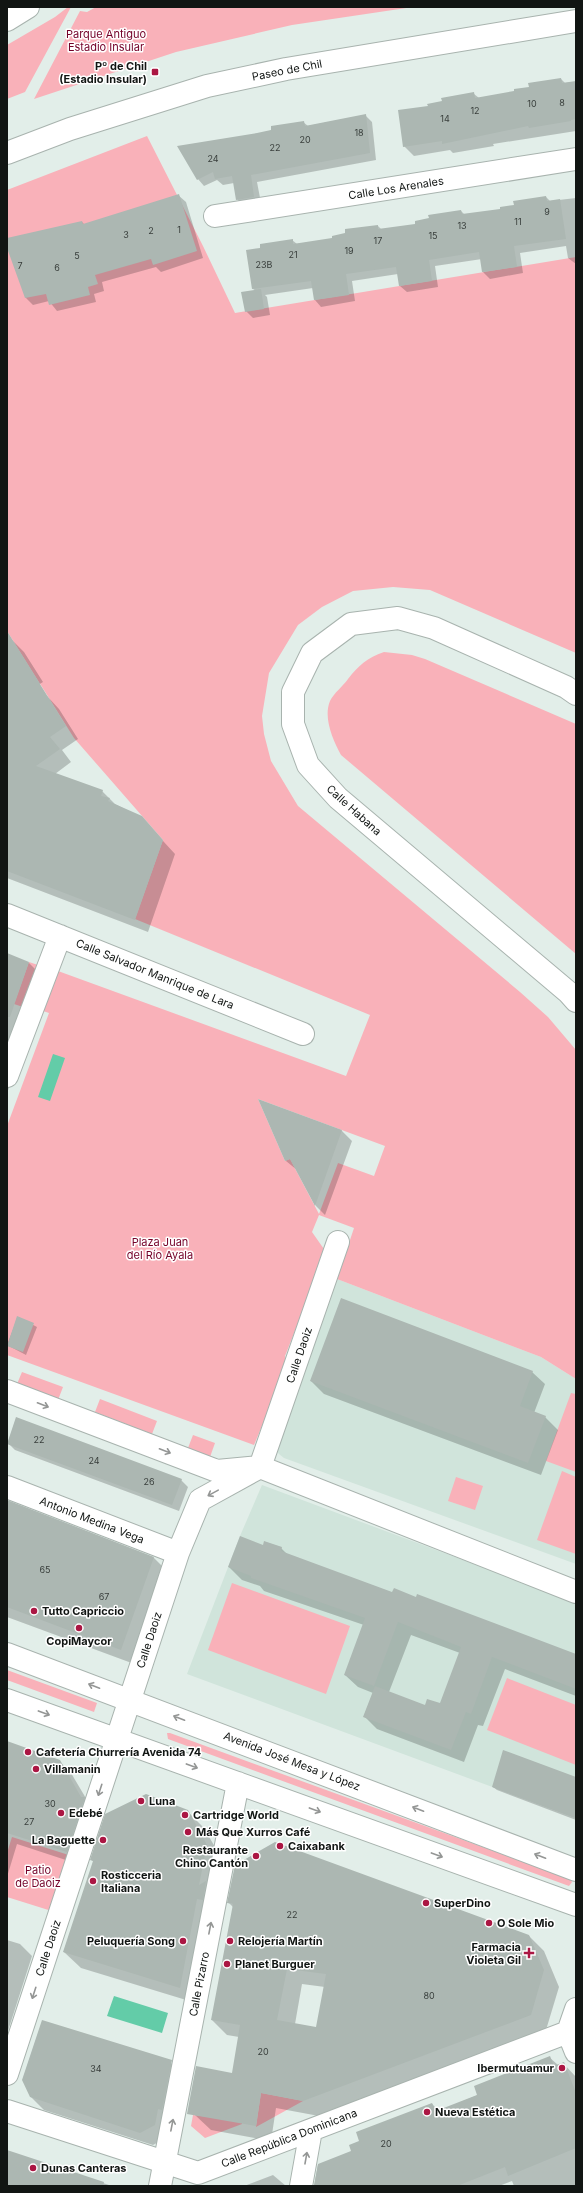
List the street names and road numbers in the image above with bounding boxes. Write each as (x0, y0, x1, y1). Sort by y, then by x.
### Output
street label: Paseo de Chil (251, 56, 323, 84)
street label: Calle Los Arenales (347, 174, 445, 202)
street label: Calle Habana (324, 782, 384, 838)
street label: Calle Salvador Manrique de Lara (74, 936, 236, 1012)
street label: Calle Daoiz (283, 1325, 315, 1385)
street label: Antonio Medina Vega (38, 1494, 146, 1546)
street label: Calle Daoiz (133, 1610, 165, 1670)
street label: Avenida José Mesa y López (222, 1728, 362, 1794)
street label: Calle Daoiz (32, 1918, 64, 1978)
street label: Calle Pizarro (186, 1950, 212, 2018)
street label: Calle República Dominicana (219, 2106, 359, 2170)

